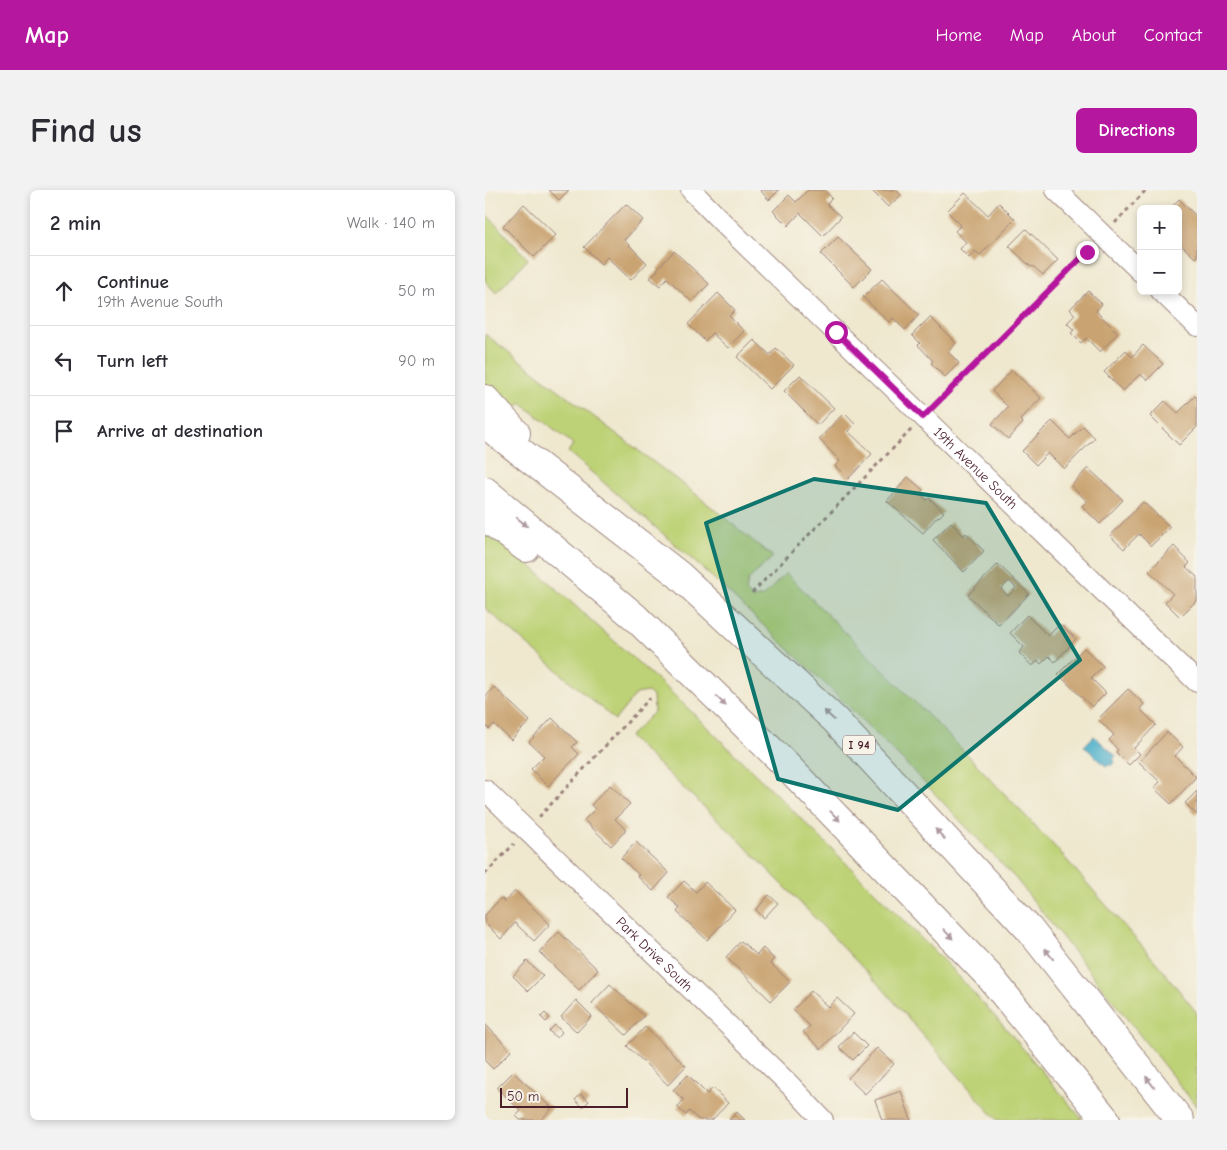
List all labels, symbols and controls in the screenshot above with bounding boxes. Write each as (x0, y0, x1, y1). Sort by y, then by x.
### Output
text: Map (25, 21, 69, 49)
text: Home (935, 25, 982, 46)
text: Map (1010, 25, 1044, 46)
text: About (1072, 25, 1116, 46)
text: Contact (1144, 25, 1202, 46)
button: Directions (1076, 108, 1197, 153)
text: Find us (30, 110, 142, 151)
map controls (1137, 205, 1182, 295)
button: + (1137, 205, 1182, 250)
text: 2 min (50, 211, 101, 235)
text: Walk · 140 m (347, 214, 435, 232)
route end (1076, 241, 1099, 264)
button: − (1137, 250, 1182, 295)
text: Continue (97, 271, 169, 293)
icon: ahead (50, 277, 78, 305)
text: 50 m (398, 282, 435, 300)
text: 19th Avenue South (97, 293, 223, 311)
route start (825, 321, 848, 344)
icon: left (50, 347, 78, 375)
text: Turn left (97, 350, 168, 372)
text: 90 m (398, 352, 435, 370)
icon: arrive (50, 417, 78, 445)
text: Arrive at destination (97, 420, 263, 442)
street label: 19th Avenue South (930, 424, 1021, 513)
one-way arrow (516, 517, 529, 528)
one-way arrow (714, 695, 726, 707)
one-way arrow (824, 709, 836, 721)
road number: I 94 (843, 736, 875, 754)
one-way arrow (829, 810, 841, 822)
one-way arrow (934, 828, 946, 840)
street label: Park Drive South (612, 913, 696, 995)
one-way arrow (942, 927, 954, 939)
one-way arrow (1043, 948, 1054, 961)
one-way arrow (1144, 1076, 1155, 1089)
scale bar (500, 1085, 627, 1108)
text: 50 m (507, 1088, 539, 1105)

